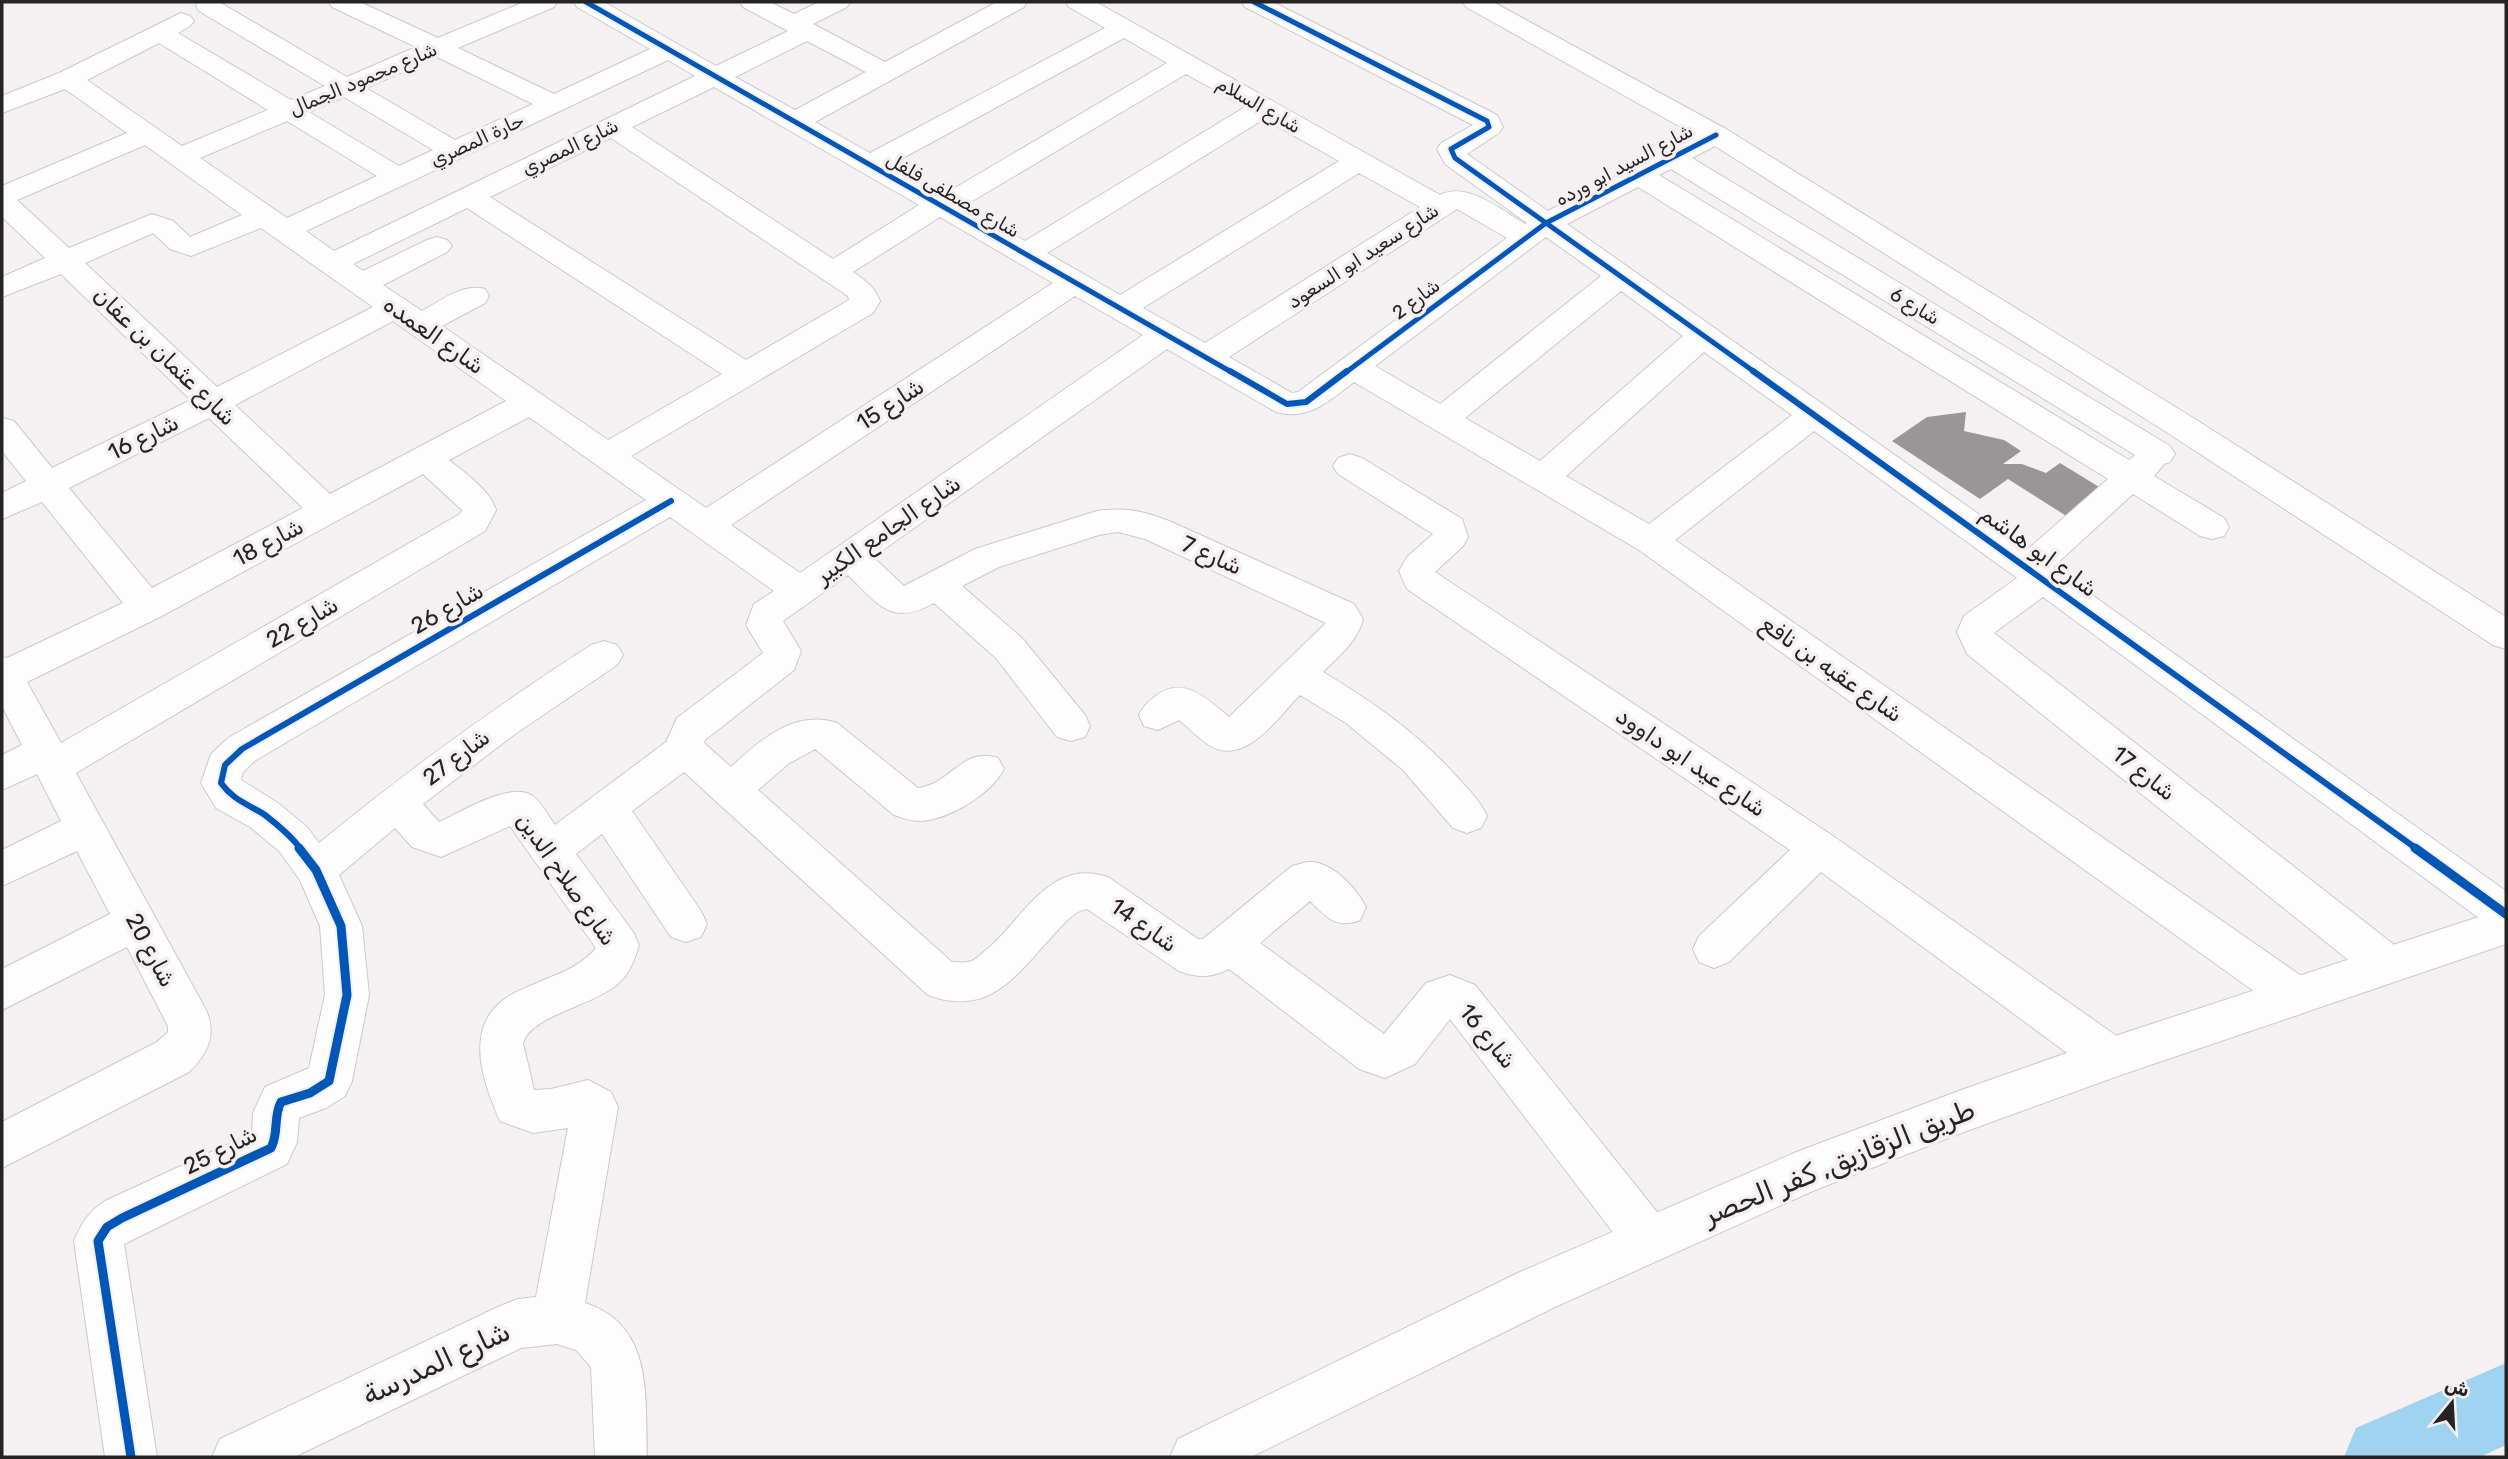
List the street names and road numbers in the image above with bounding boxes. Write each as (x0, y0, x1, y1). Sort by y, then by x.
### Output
street label: شارع محمود الجمال (286, 37, 441, 122)
street label: شارع السلام (1212, 72, 1305, 140)
street label: حارة المصري (426, 108, 529, 174)
street label: شارع المصري (518, 114, 623, 182)
street label: شارع السيد ابو ورده (1551, 119, 1698, 213)
street label: شارع مصطفى فلفل (881, 147, 1024, 244)
street label: شارع سعيد ابو السعود (1283, 199, 1444, 315)
street label: شارع 2 (1388, 274, 1446, 326)
street label: شارع عثمان بن عفان (86, 281, 242, 433)
street label: شارع 6 (1885, 282, 1944, 331)
street label: شارع العمده (377, 290, 490, 382)
street label: شارع 15 (851, 372, 930, 438)
street label: شارع 16 (103, 408, 184, 468)
street label: شارع الجامع الكبير (809, 469, 967, 593)
street label: شارع ابو هاشم (1974, 499, 2103, 604)
street label: شارع 18 (228, 512, 309, 574)
street label: شارع 7 (1177, 529, 1247, 582)
street label: شارع 26 (406, 576, 489, 642)
street label: شارع 22 (261, 590, 344, 655)
street label: شارع عقبه بن نافع (1754, 610, 1908, 731)
street label: شارع عيد ابو داوود (1609, 701, 1772, 824)
street label: شارع 27 (417, 723, 496, 793)
street label: شارع 17 (2105, 739, 2181, 808)
street label: شارع صلاح الدين (509, 807, 623, 952)
street label: شارع 14 (1104, 892, 1183, 960)
street label: شارع 20 (118, 908, 182, 993)
street label: شارع 16 (1452, 998, 1523, 1075)
street label: طريق الزقازيق, كفر الحصر (1697, 1092, 1980, 1232)
street label: شارع 25 (179, 1120, 262, 1182)
street label: شارع المدرسة (357, 1314, 516, 1414)

